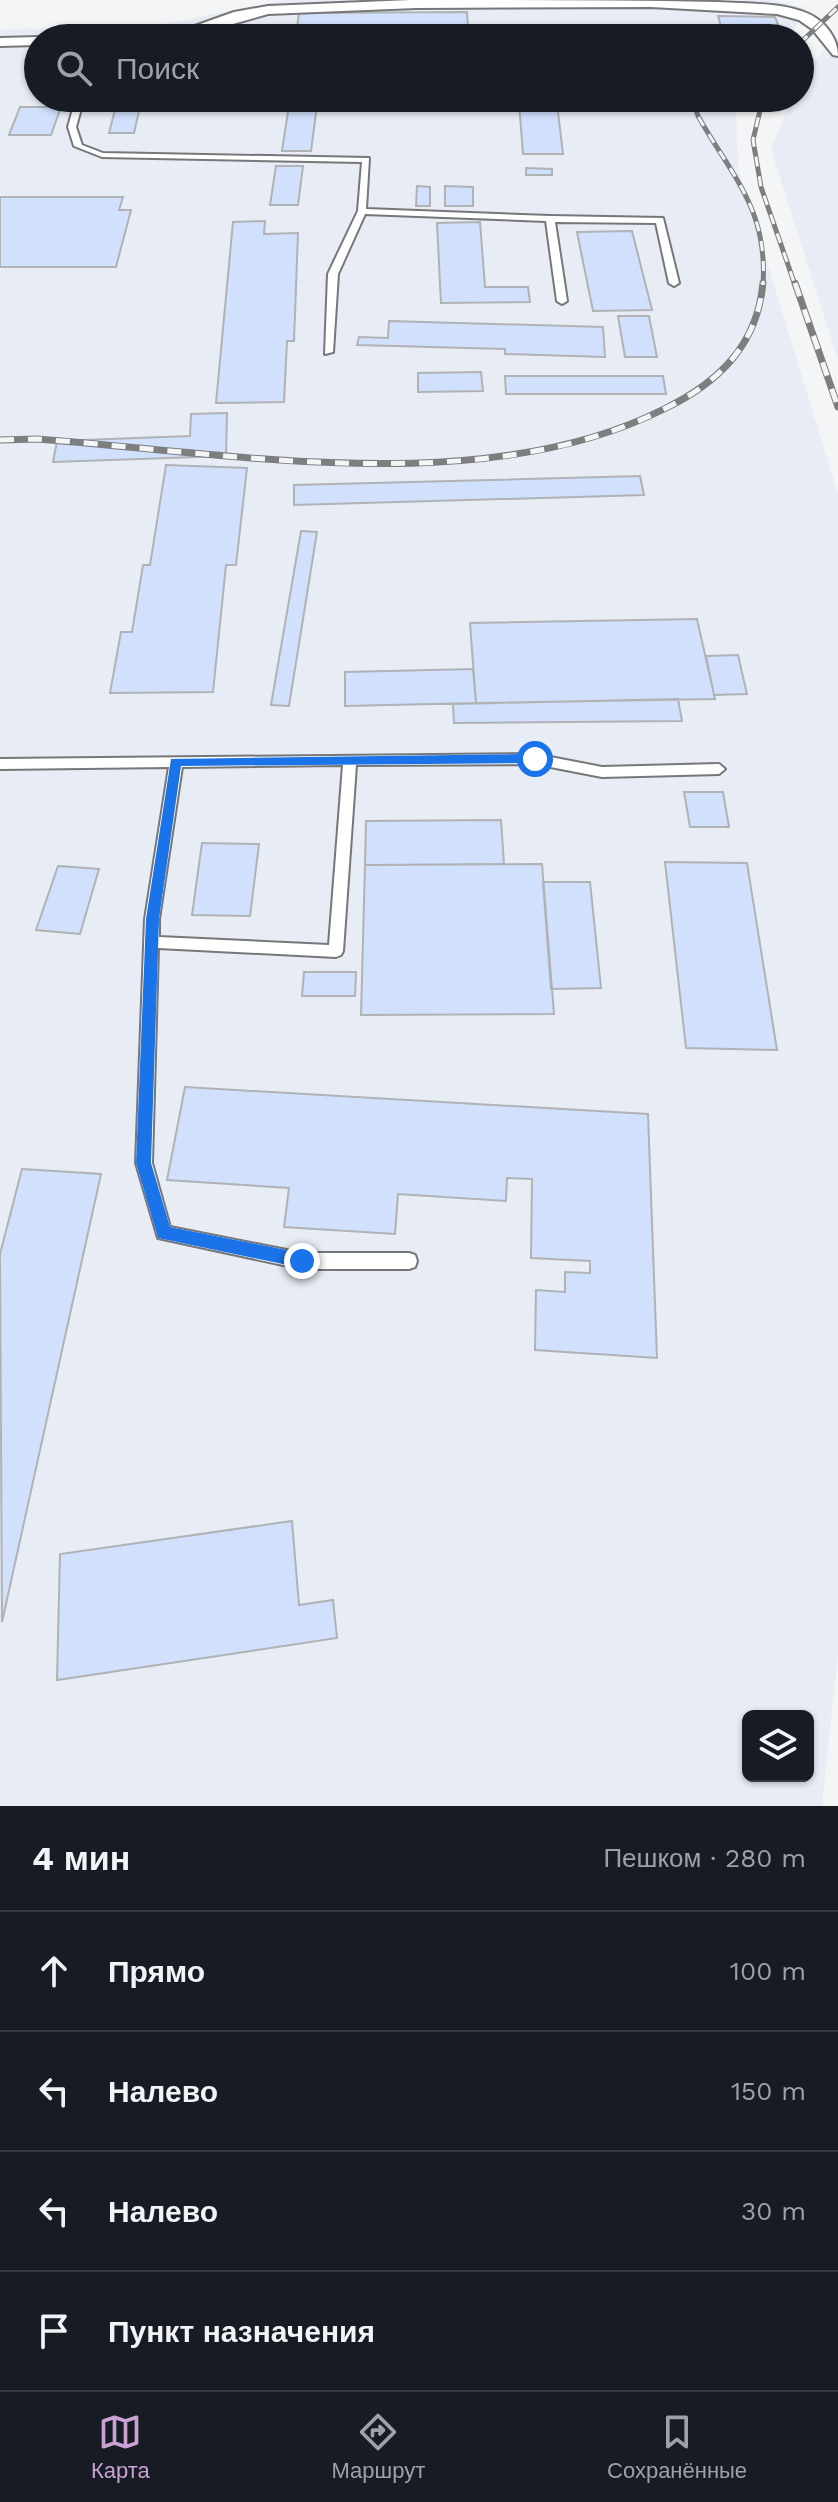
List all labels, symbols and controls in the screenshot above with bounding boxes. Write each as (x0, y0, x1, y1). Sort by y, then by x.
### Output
search box (24, 24, 814, 112)
icon: search (52, 46, 96, 90)
text: Поиск (116, 51, 199, 86)
route start (517, 741, 553, 777)
route end (284, 1243, 320, 1279)
map controls (742, 1710, 814, 1782)
button: layers (742, 1710, 814, 1782)
text: 4 мин (32, 1838, 130, 1878)
text: Пешком · 280 m (603, 1843, 806, 1873)
icon: ahead (32, 1949, 76, 1993)
text: Прямо (108, 1954, 205, 1989)
text: 100 m (730, 1956, 806, 1986)
icon: left (32, 2069, 76, 2113)
text: Налево (108, 2074, 218, 2109)
text: 150 m (731, 2076, 806, 2106)
icon: left (32, 2189, 76, 2233)
text: Налево (108, 2194, 218, 2229)
text: 30 m (741, 2196, 806, 2226)
icon: arrive (32, 2309, 76, 2353)
text: Пункт назначения (108, 2314, 375, 2349)
tab: Карта (91, 2410, 150, 2484)
tab: Маршрут (332, 2410, 425, 2484)
tab: Сохранённые (607, 2410, 747, 2484)

